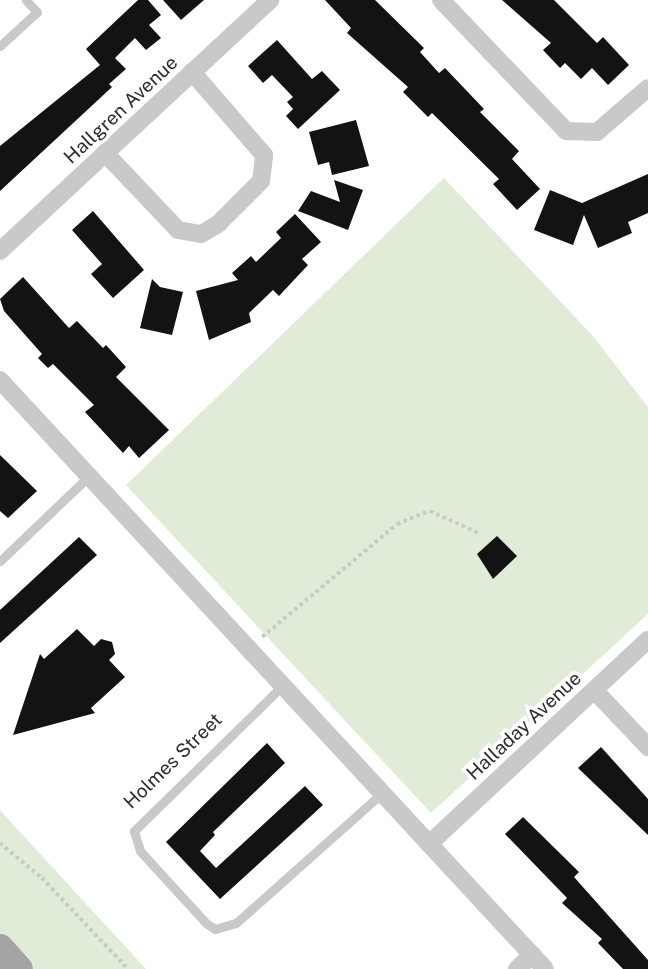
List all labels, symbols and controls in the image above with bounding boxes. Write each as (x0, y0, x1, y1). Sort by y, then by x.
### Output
street label: Hallgren Avenue (59, 51, 183, 169)
street label: Halladay Avenue (462, 667, 586, 785)
street label: Holmes Street (119, 708, 227, 814)

